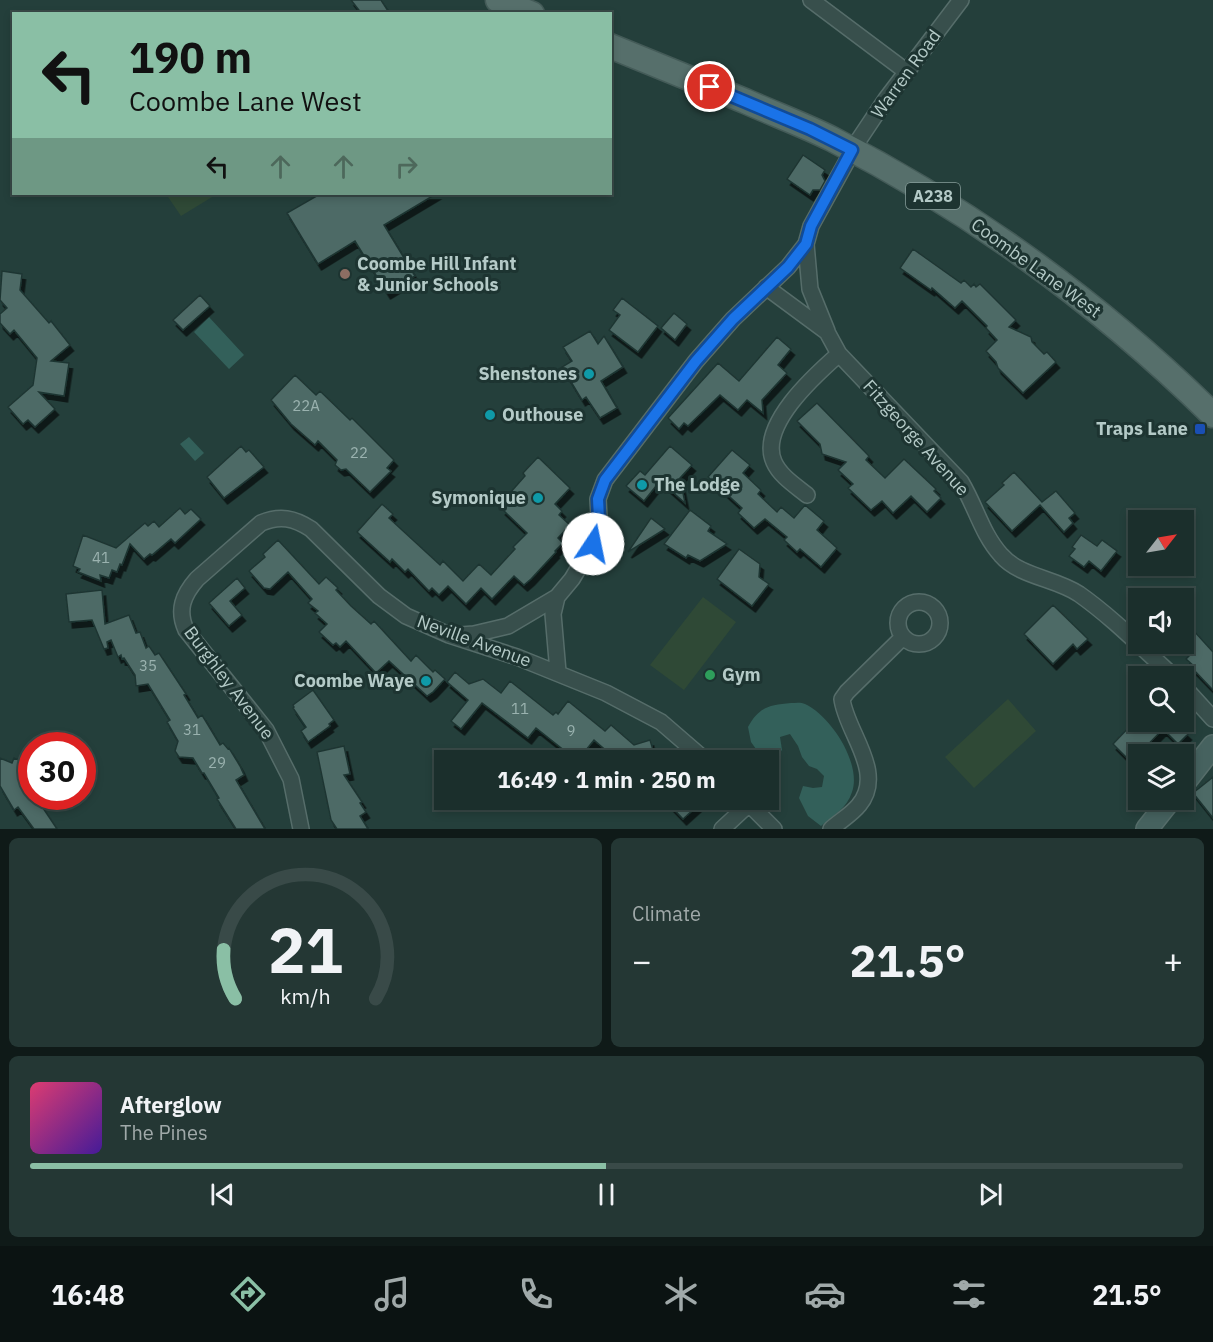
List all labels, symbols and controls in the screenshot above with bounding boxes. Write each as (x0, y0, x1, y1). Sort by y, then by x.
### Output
street label: Warren Road (866, 25, 946, 123)
text: 190 m (129, 30, 252, 85)
icon: left (30, 36, 108, 114)
pin (684, 61, 735, 112)
icon: arrive (693, 70, 726, 103)
text: Coombe Lane West (129, 83, 362, 118)
icon: left (201, 150, 234, 183)
icon: ahead (264, 150, 297, 183)
icon: ahead (327, 150, 360, 183)
icon: right (390, 150, 423, 183)
road number: A238 (906, 183, 960, 209)
street label: Coombe Lane West (967, 213, 1106, 323)
place label: Coombe Hill Infant & Junior Schools (357, 252, 517, 296)
marker: Coombe Hill Infant & Junior Schools (338, 267, 352, 281)
place label: Shenstones (478, 362, 577, 385)
marker: Shenstones (582, 367, 596, 381)
street label: Fitzgeorge Avenue (858, 375, 975, 501)
house number: 22A (292, 396, 320, 415)
place label: Outhouse (502, 403, 583, 426)
marker: Outhouse (483, 408, 497, 422)
place label: Traps Lane (1096, 417, 1188, 440)
marker: Traps Lane (1193, 422, 1207, 436)
house number: 22 (350, 443, 368, 462)
place label: The Lodge (654, 473, 740, 496)
marker: The Lodge (635, 478, 649, 492)
place label: Symonique (431, 486, 526, 509)
marker: Symonique (531, 491, 545, 505)
north arrow (1128, 510, 1194, 576)
map controls (1128, 510, 1194, 810)
position arrow (561, 512, 625, 576)
house number: 41 (92, 548, 110, 567)
button: sound (1128, 588, 1194, 654)
street label: Neville Avenue (414, 609, 534, 672)
street label: Burghley Avenue (179, 622, 280, 744)
house number: 35 (139, 656, 157, 675)
place label: Gym (722, 663, 761, 686)
button: search (1128, 666, 1194, 732)
marker: Gym (703, 668, 717, 682)
place label: Coombe Waye (294, 669, 414, 692)
marker: Coombe Waye (419, 674, 433, 688)
house number: 11 (511, 699, 529, 718)
house number: 31 (183, 720, 201, 739)
house number: 9 (566, 721, 576, 740)
speed limit sign: 30 (18, 732, 96, 810)
button: layers (1128, 744, 1194, 810)
house number: 29 (208, 753, 226, 772)
text: 16:49 · 1 min · 250 m (497, 765, 716, 794)
text: Climate (632, 900, 701, 927)
text: 21 (268, 909, 343, 990)
text: 21.5° (849, 931, 966, 989)
text: − (632, 939, 652, 982)
text: + (1163, 939, 1183, 982)
text: km/h (280, 983, 331, 1011)
text: Afterglow (120, 1090, 222, 1119)
text: The Pines (120, 1119, 208, 1146)
icon: previous (206, 1178, 239, 1211)
icon: pause (590, 1178, 623, 1211)
icon: next (974, 1178, 1007, 1211)
icon: directions (227, 1273, 269, 1315)
icon: music (371, 1273, 413, 1315)
icon: phone (515, 1273, 557, 1315)
icon: climate (660, 1273, 702, 1315)
icon: car (804, 1273, 846, 1315)
icon: filters (948, 1273, 990, 1315)
text: 16:48 (51, 1277, 125, 1312)
text: 21.5° (1092, 1277, 1162, 1312)

